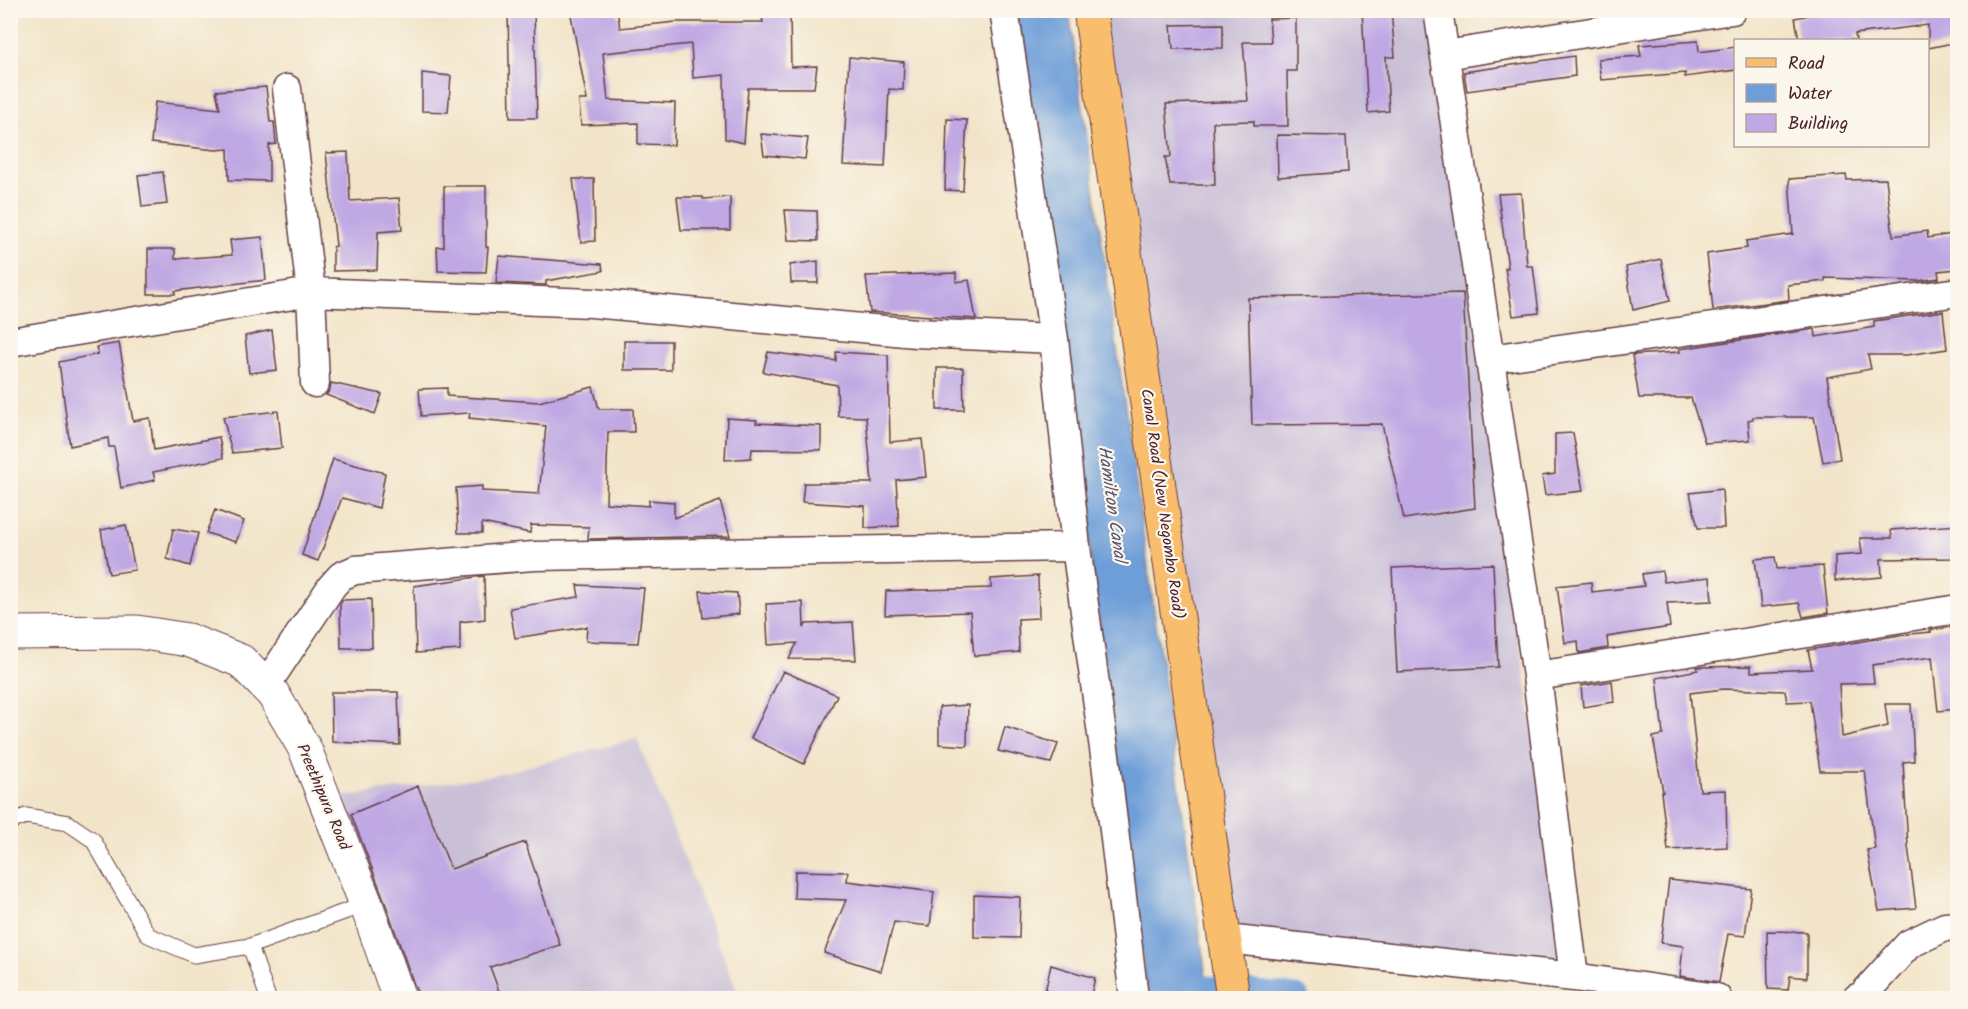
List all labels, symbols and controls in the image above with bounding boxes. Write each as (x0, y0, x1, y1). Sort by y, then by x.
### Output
legend (1734, 39, 1929, 147)
text: Road (1788, 50, 1825, 79)
text: Water (1788, 80, 1833, 109)
text: Building (1788, 110, 1848, 139)
street label: Canal Road (New Negombo Road) (1133, 387, 1191, 621)
water label: Hamilton Canal (1088, 444, 1134, 568)
street label: Preethipura Road (289, 740, 357, 855)

